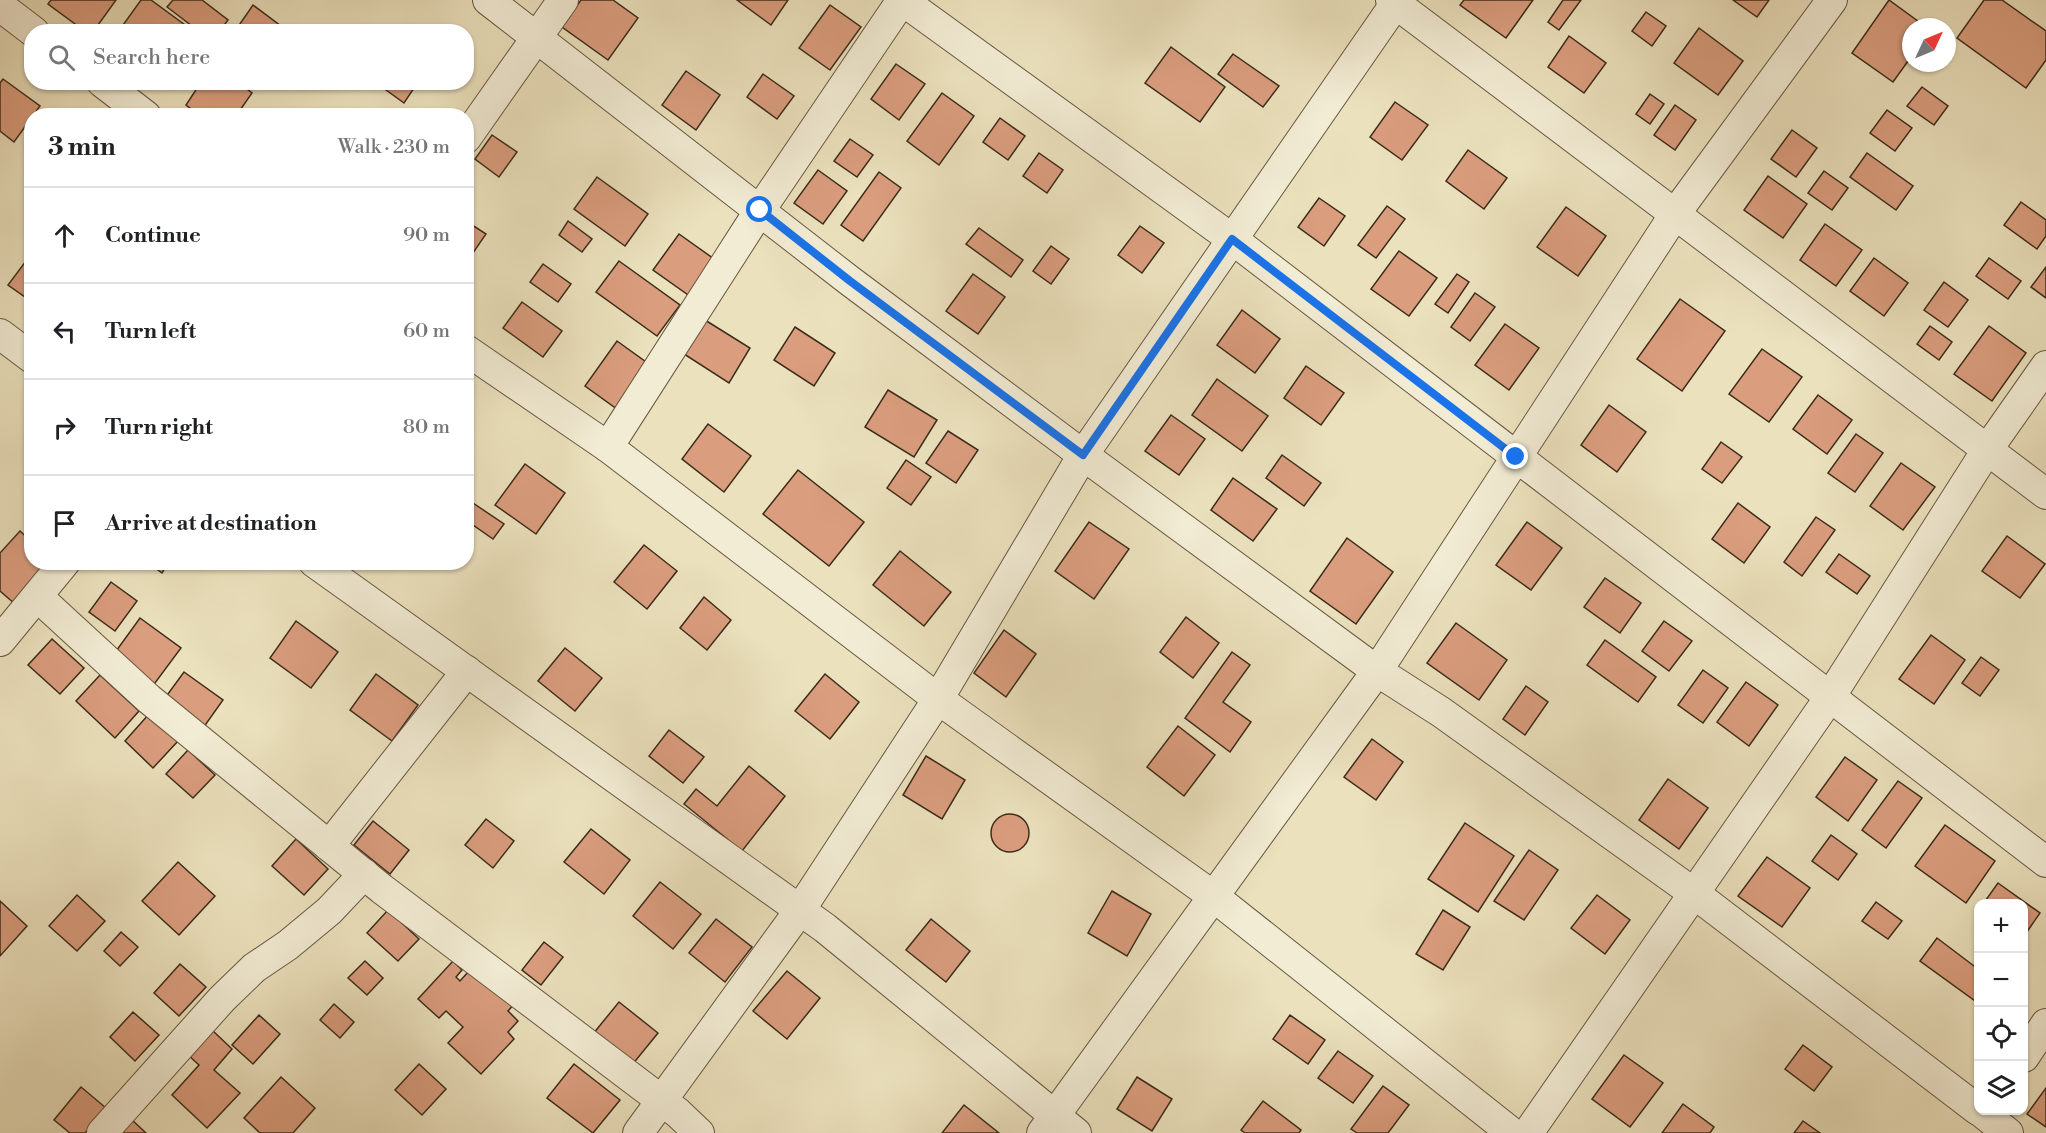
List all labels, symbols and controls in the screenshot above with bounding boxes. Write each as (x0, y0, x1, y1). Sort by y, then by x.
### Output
north arrow (1902, 18, 1956, 72)
search box (24, 24, 474, 90)
icon: search (45, 41, 78, 74)
text: Search here (93, 44, 210, 71)
text: 3 min (48, 131, 116, 163)
text: Walk · 230 m (338, 135, 450, 160)
route start (746, 196, 772, 222)
icon: ahead (48, 219, 81, 252)
text: Continue (105, 222, 201, 249)
text: 90 m (403, 223, 450, 248)
icon: left (48, 315, 81, 348)
text: Turn left (105, 318, 196, 345)
text: 60 m (403, 319, 450, 344)
icon: right (48, 411, 81, 444)
text: Turn right (105, 414, 213, 441)
text: 80 m (403, 415, 450, 440)
route end (1502, 443, 1528, 469)
icon: arrive (48, 507, 81, 540)
text: Arrive at destination (105, 510, 317, 537)
map controls (1974, 899, 2028, 1115)
button: + (1974, 899, 2028, 953)
button: − (1974, 953, 2028, 1007)
button: locate (1974, 1007, 2028, 1061)
button: layers (1974, 1061, 2028, 1115)

